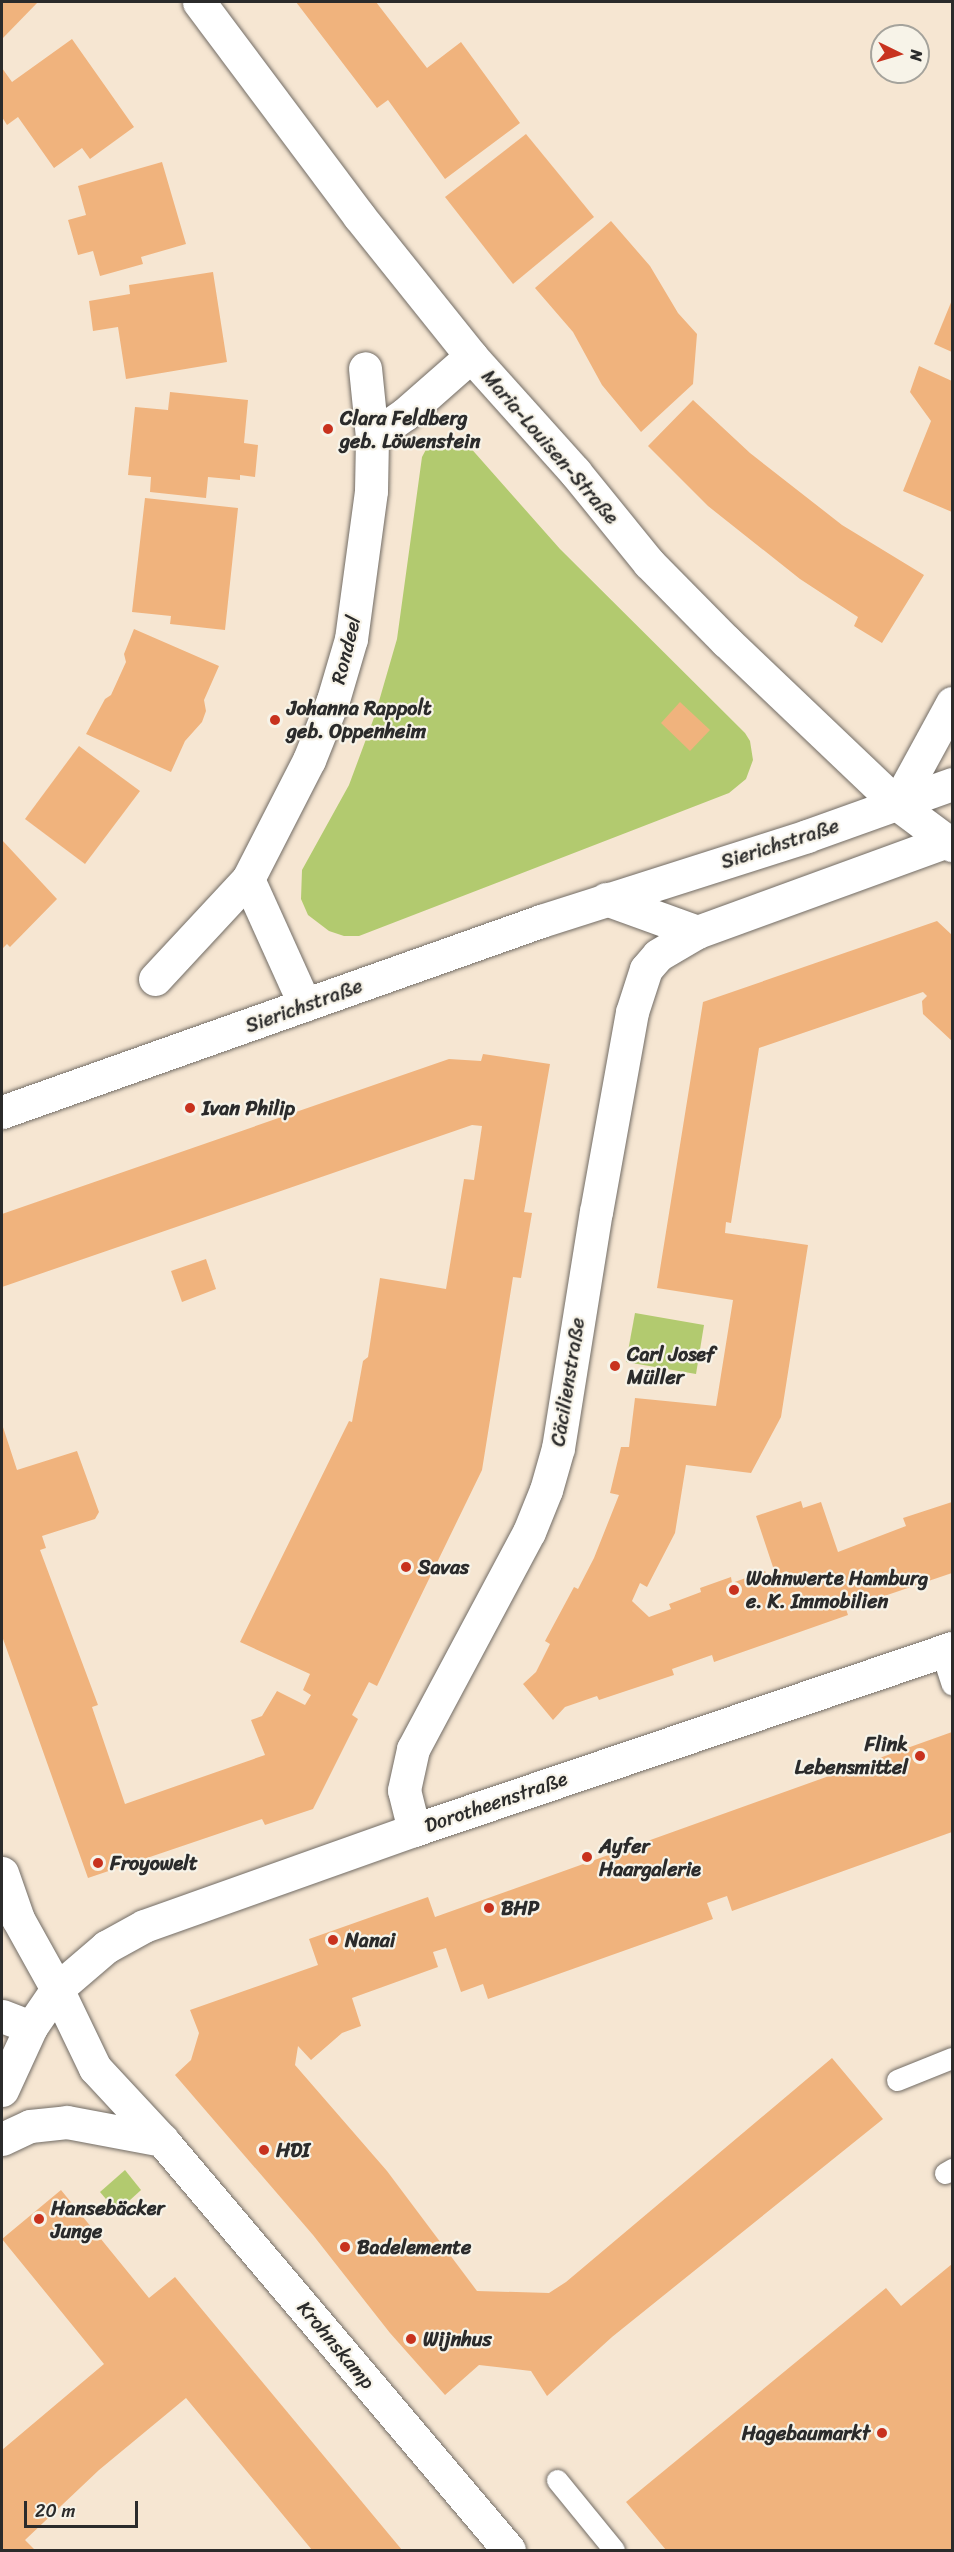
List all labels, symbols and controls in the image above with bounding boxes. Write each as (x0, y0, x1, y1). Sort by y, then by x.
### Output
north arrow (870, 24, 930, 84)
text: N (902, 49, 931, 62)
street label: Maria-Louisen-Straße (476, 365, 624, 529)
place label: Clara Feldberg geb. Löwenstein (340, 406, 480, 453)
marker: Clara Feldberg geb. Löwenstein (321, 422, 335, 436)
street label: Rondeel (326, 614, 366, 686)
place label: Johanna Rappolt geb. Oppenheim (287, 696, 432, 743)
marker: Johanna Rappolt geb. Oppenheim (268, 713, 282, 727)
street label: Sierichstraße (718, 814, 842, 874)
street label: Sierichstraße (242, 974, 366, 1038)
place label: Ivan Philip (202, 1096, 295, 1120)
marker: Ivan Philip (183, 1101, 197, 1115)
street label: Cäcilienstraße (546, 1316, 590, 1448)
place label: Carl Josef Müller (627, 1342, 716, 1389)
marker: Carl Josef Müller (608, 1359, 622, 1373)
place label: Savas (418, 1555, 469, 1579)
marker: Savas (399, 1560, 413, 1574)
place label: Wohnwerte Hamburg e. K. Immobilien (746, 1566, 928, 1613)
marker: Wohnwerte Hamburg e. K. Immobilien (727, 1583, 741, 1597)
place label: Flink Lebensmittel (795, 1732, 908, 1779)
marker: Flink Lebensmittel (913, 1749, 927, 1763)
street label: Dorotheenstraße (421, 1766, 571, 1838)
place label: Ayfer Haargalerie (599, 1834, 701, 1881)
marker: Ayfer Haargalerie (580, 1850, 594, 1864)
place label: Froyowelt (110, 1851, 198, 1875)
marker: Froyowelt (91, 1856, 105, 1870)
place label: BHP (501, 1896, 539, 1920)
marker: BHP (482, 1901, 496, 1915)
place label: Nanai (345, 1928, 395, 1952)
marker: Nanai (326, 1933, 340, 1947)
place label: HDI (276, 2138, 310, 2162)
marker: HDI (257, 2143, 271, 2157)
place label: Hansebäcker Junge (51, 2196, 165, 2243)
marker: Hansebäcker Junge (32, 2212, 46, 2226)
place label: Badelemente (357, 2235, 471, 2259)
marker: Badelemente (338, 2240, 352, 2254)
street label: Krohnskamp (292, 2296, 380, 2394)
place label: Wijnhus (423, 2327, 492, 2351)
marker: Wijnhus (404, 2332, 418, 2346)
place label: Hagebaumarkt (742, 2421, 870, 2445)
marker: Hagebaumarkt (875, 2426, 889, 2440)
scale bar (27, 2489, 141, 2527)
text: 20 m (35, 2495, 75, 2527)

